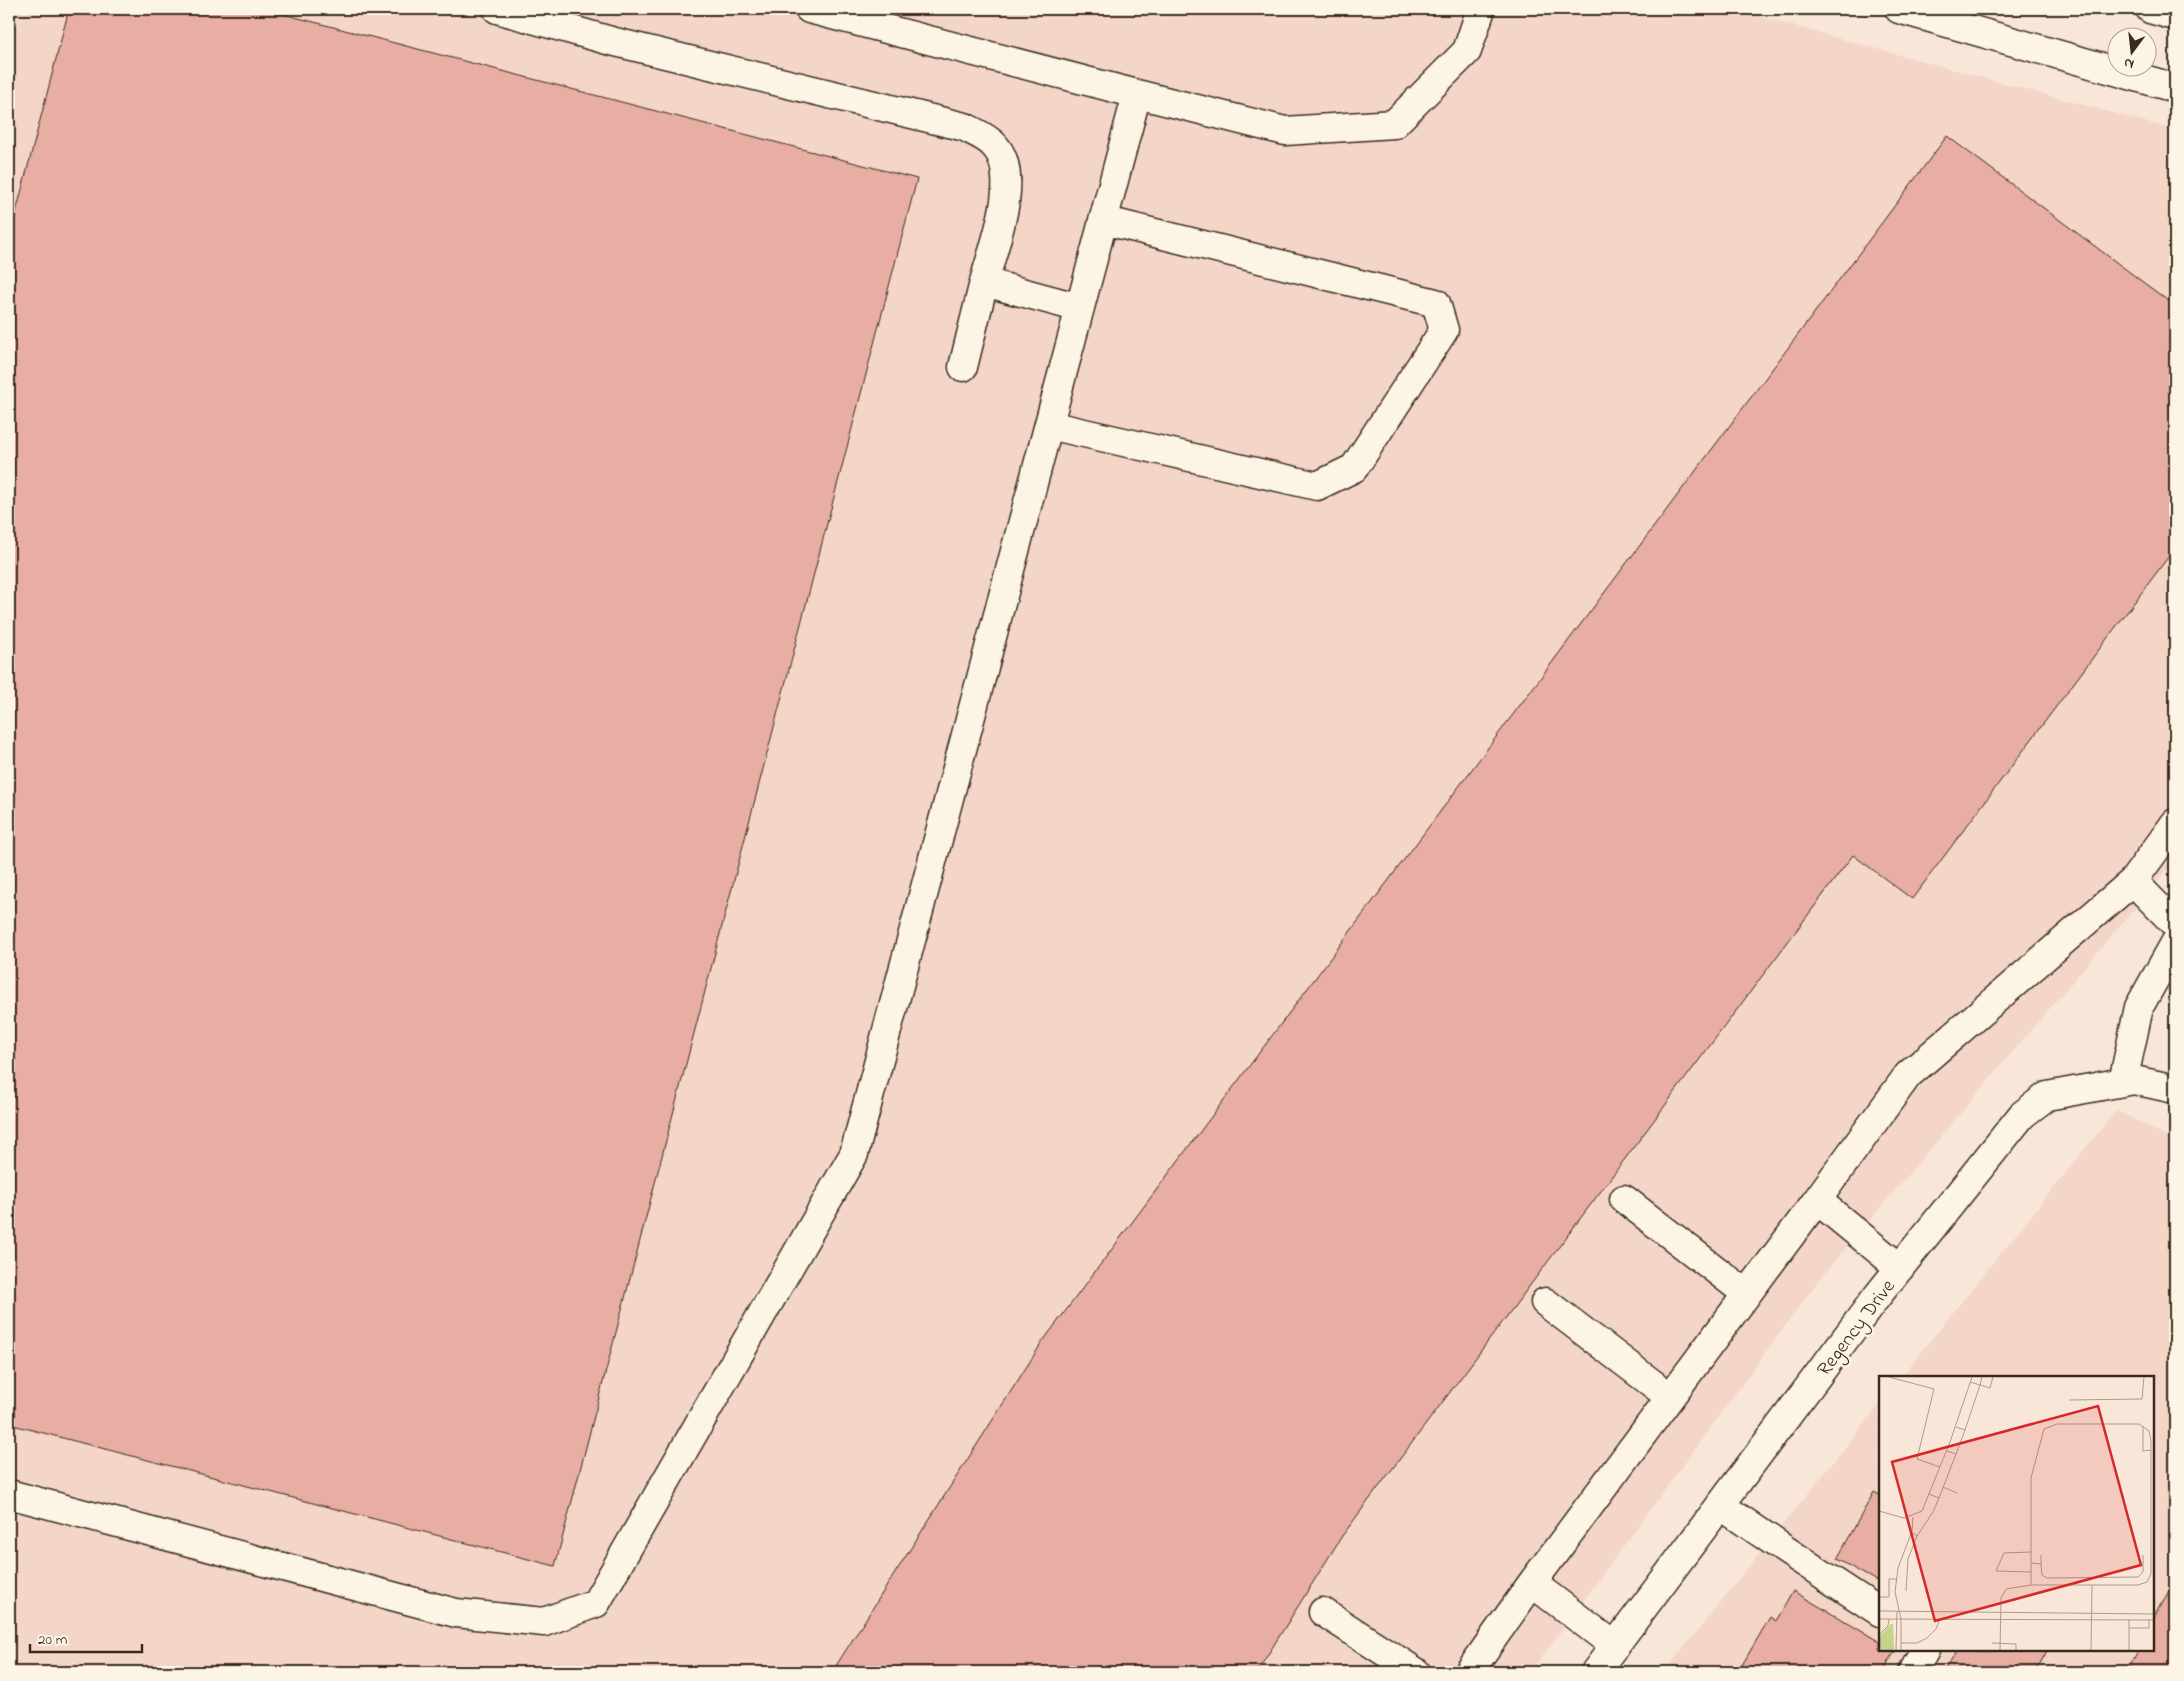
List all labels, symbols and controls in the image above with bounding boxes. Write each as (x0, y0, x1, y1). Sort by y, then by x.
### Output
north arrow (2106, 28, 2156, 78)
text: N (2122, 52, 2136, 74)
street label: Regency Drive (1811, 1274, 1904, 1384)
inset map (1879, 1376, 2154, 1651)
scale bar (30, 1621, 142, 1653)
text: 20 m (38, 1629, 68, 1651)

